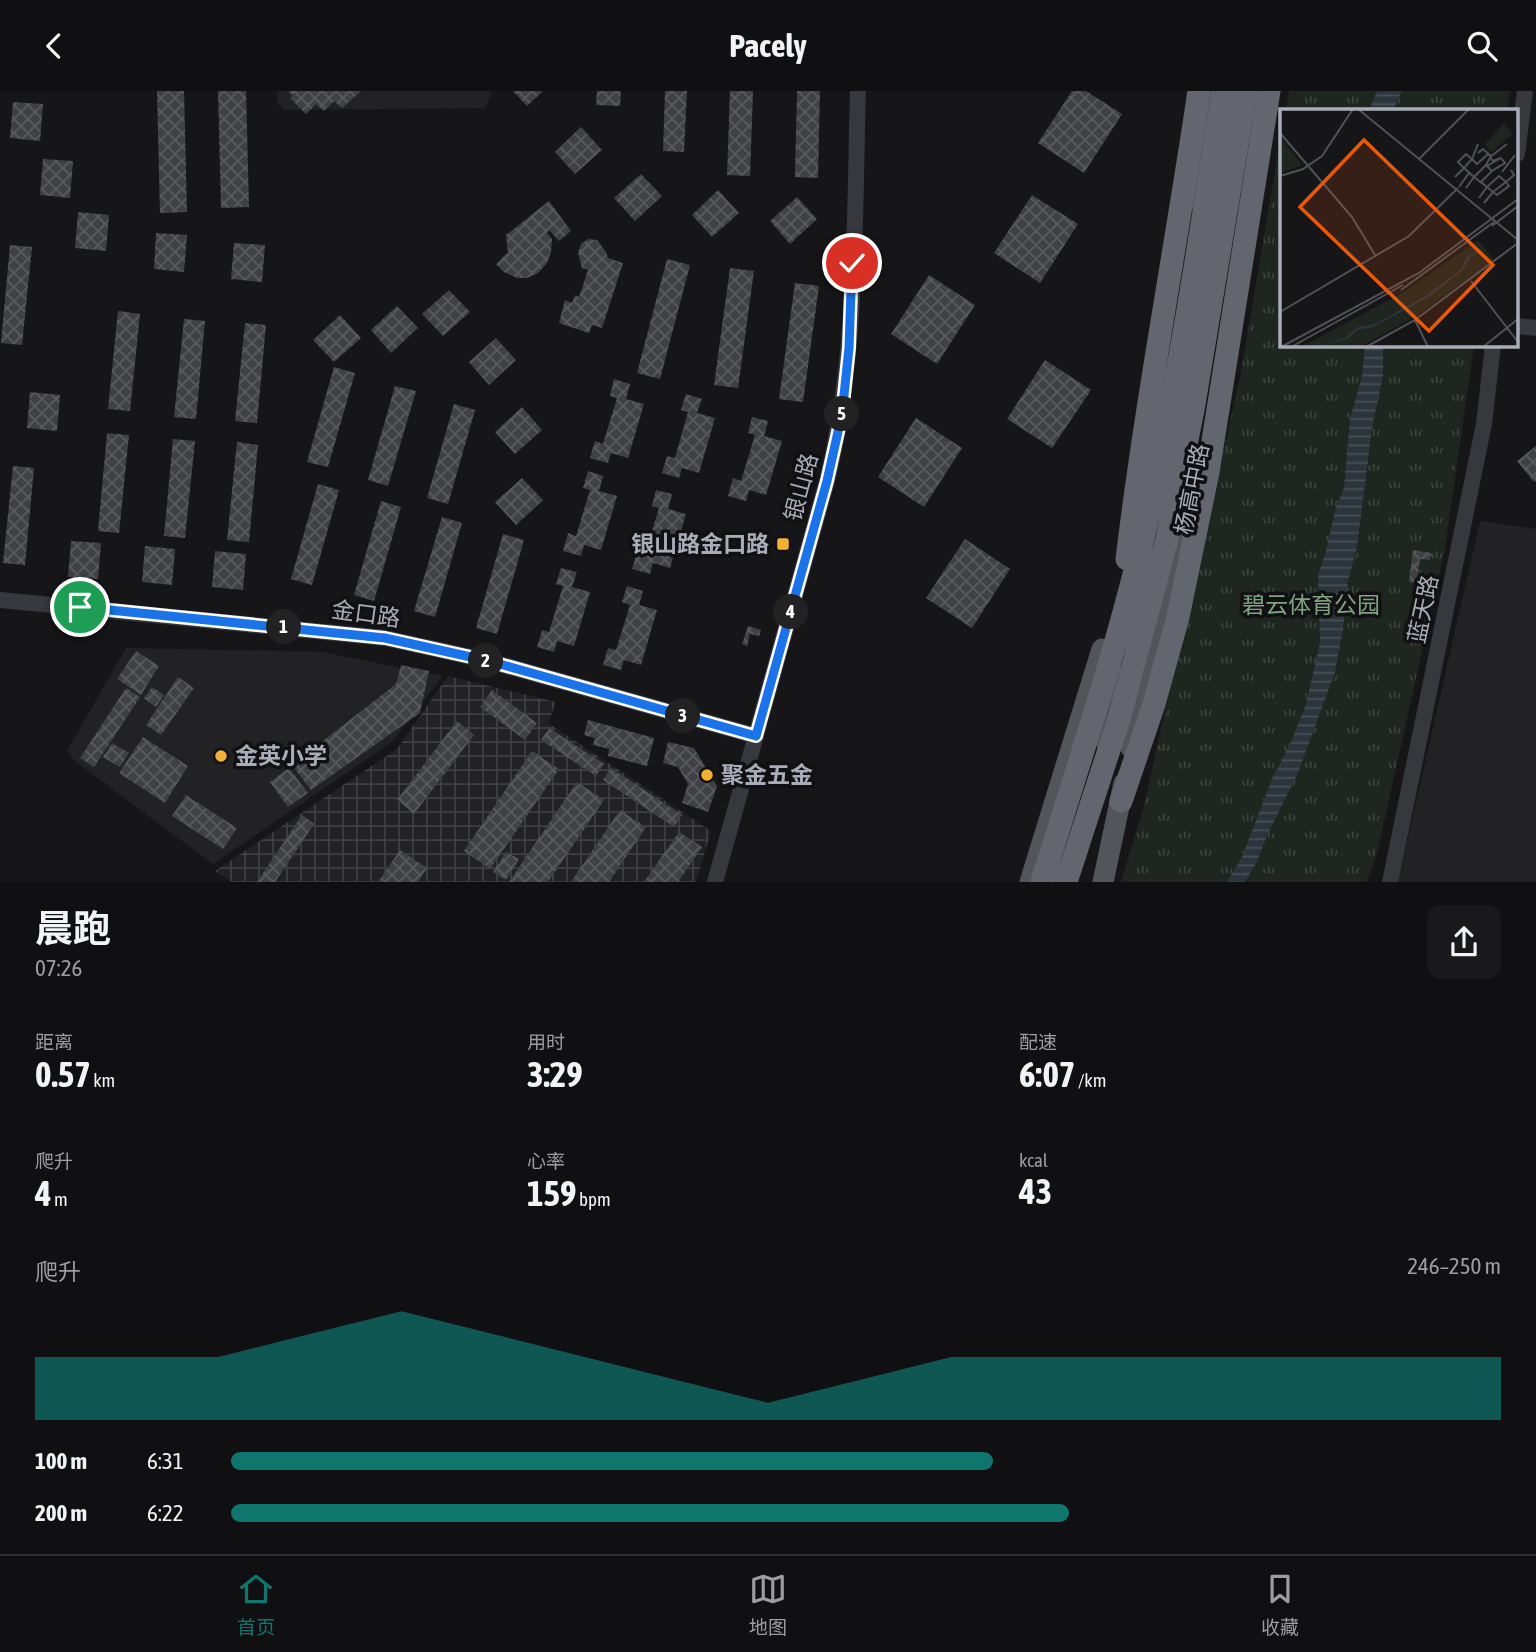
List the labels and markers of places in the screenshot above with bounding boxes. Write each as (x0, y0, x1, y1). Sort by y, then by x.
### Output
pin (822, 233, 882, 293)
pin: 5 (824, 397, 860, 431)
place label: 银山路金口路 (631, 531, 769, 557)
marker: 银山路金口路 (775, 536, 791, 552)
pin (50, 577, 110, 637)
pin: 4 (774, 595, 808, 629)
pin: 1 (266, 609, 302, 645)
pin: 2 (468, 643, 504, 679)
pin: 3 (666, 699, 700, 733)
place label: 金英小学 (235, 743, 327, 769)
marker: 金英小学 (213, 748, 229, 764)
place label: 聚金五金 (721, 762, 813, 788)
marker: 聚金五金 (699, 767, 715, 783)

